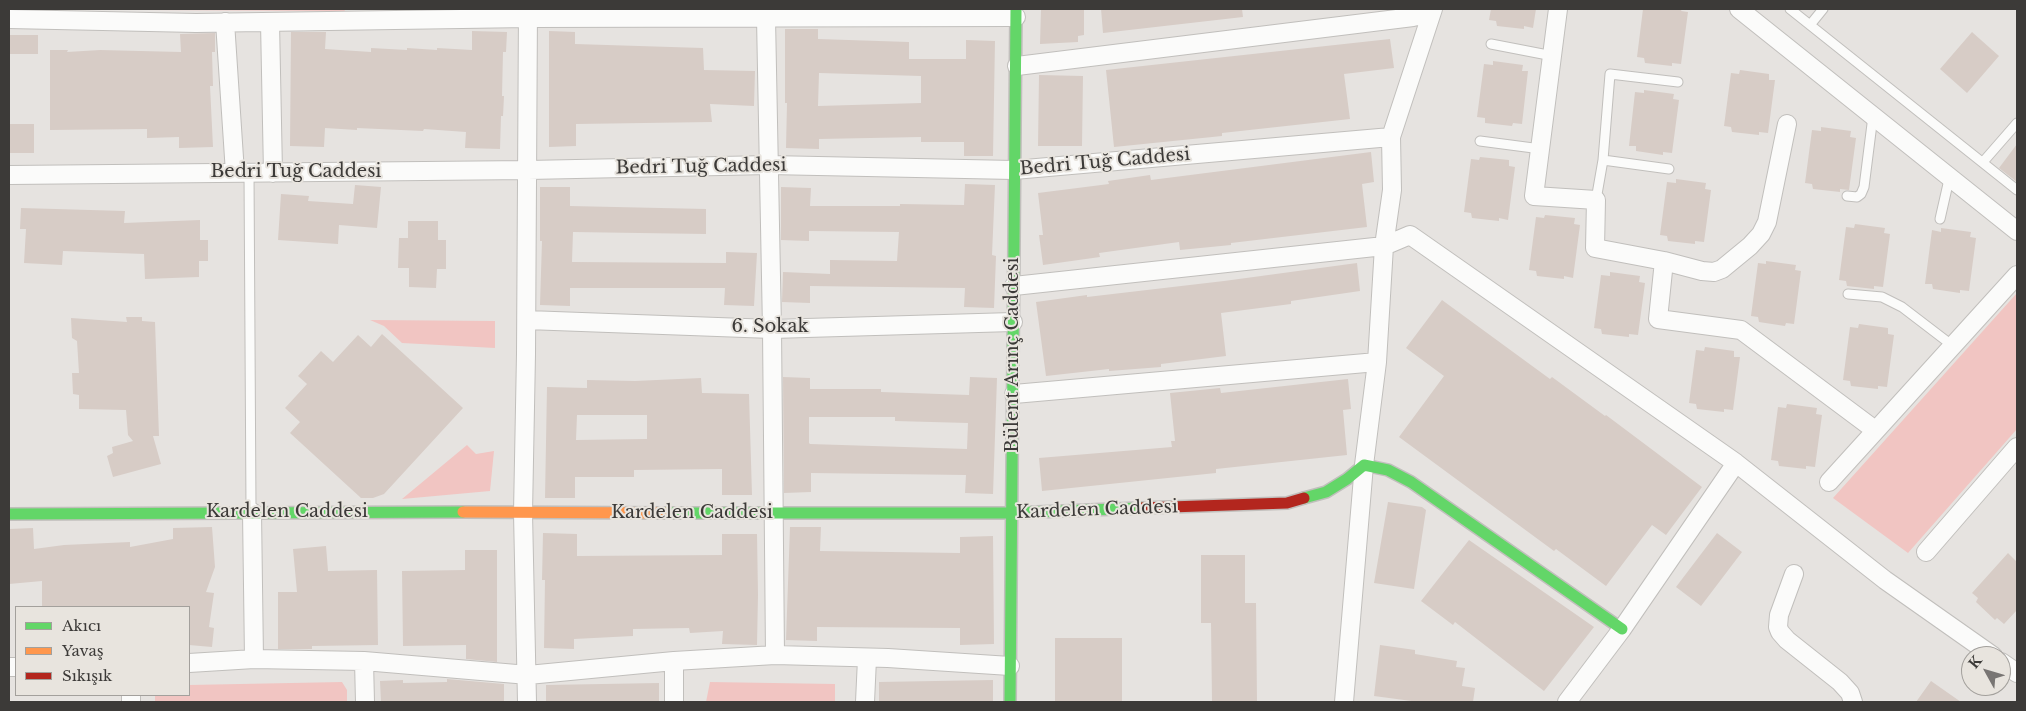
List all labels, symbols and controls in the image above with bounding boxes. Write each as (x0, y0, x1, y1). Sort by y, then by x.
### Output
street label: Bedri Tuğ Caddesi (1019, 144, 1191, 180)
street label: Bedri Tuğ Caddesi (615, 155, 787, 179)
street label: Bedri Tuğ Caddesi (211, 161, 381, 183)
street label: Bülent Arınç Caddesi (1002, 257, 1024, 453)
street label: 6. Sokak (731, 316, 809, 338)
street label: Kardelen Caddesi (1016, 496, 1178, 524)
street label: Kardelen Caddesi (206, 501, 368, 523)
street label: Kardelen Caddesi (611, 502, 773, 524)
legend (15, 606, 190, 696)
text: Akıcı (62, 616, 101, 635)
text: Yavaş (62, 641, 104, 660)
north arrow (1961, 646, 2011, 696)
text: K (1964, 652, 1986, 672)
text: Sıkışık (62, 666, 112, 685)

